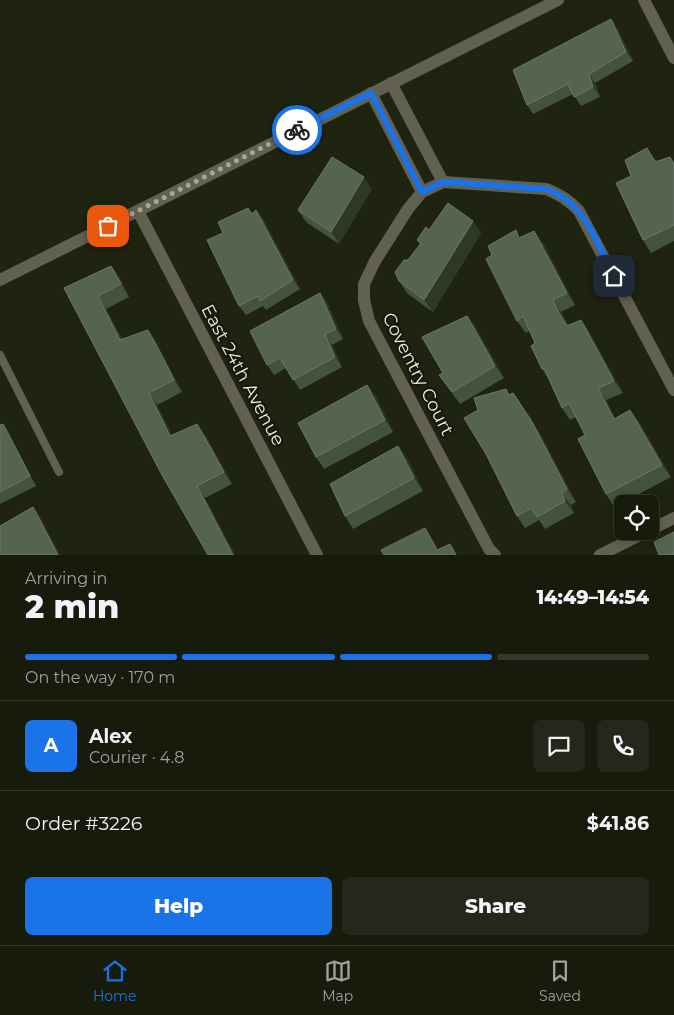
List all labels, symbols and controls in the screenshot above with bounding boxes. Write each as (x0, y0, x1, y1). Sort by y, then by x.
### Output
courier (272, 105, 322, 155)
icon: bike (283, 116, 311, 144)
pin (87, 205, 129, 247)
icon: bag (94, 212, 122, 240)
pin (593, 255, 635, 297)
icon: home (600, 262, 628, 290)
street label: East 24th Avenue (196, 300, 290, 450)
street label: Coventry Court (377, 309, 459, 439)
map controls (614, 495, 659, 540)
button: locate (614, 495, 659, 540)
text: Arriving in (25, 569, 107, 588)
text: 14:49–14:54 (536, 586, 649, 609)
text: 2 min (25, 587, 119, 626)
text: On the way · 170 m (25, 668, 175, 687)
button: chat (533, 720, 585, 772)
button: phone (597, 720, 649, 772)
text: Alex (89, 725, 132, 748)
text: A (44, 734, 58, 757)
text: Courier · 4.8 (89, 748, 185, 767)
text: Order #3226 (25, 812, 142, 835)
text: $41.86 (587, 812, 649, 835)
button: Help (25, 877, 332, 935)
button: Share (342, 877, 649, 935)
tab: Home (93, 957, 136, 1005)
tab: Map (322, 957, 353, 1005)
tab: Saved (539, 957, 581, 1005)

